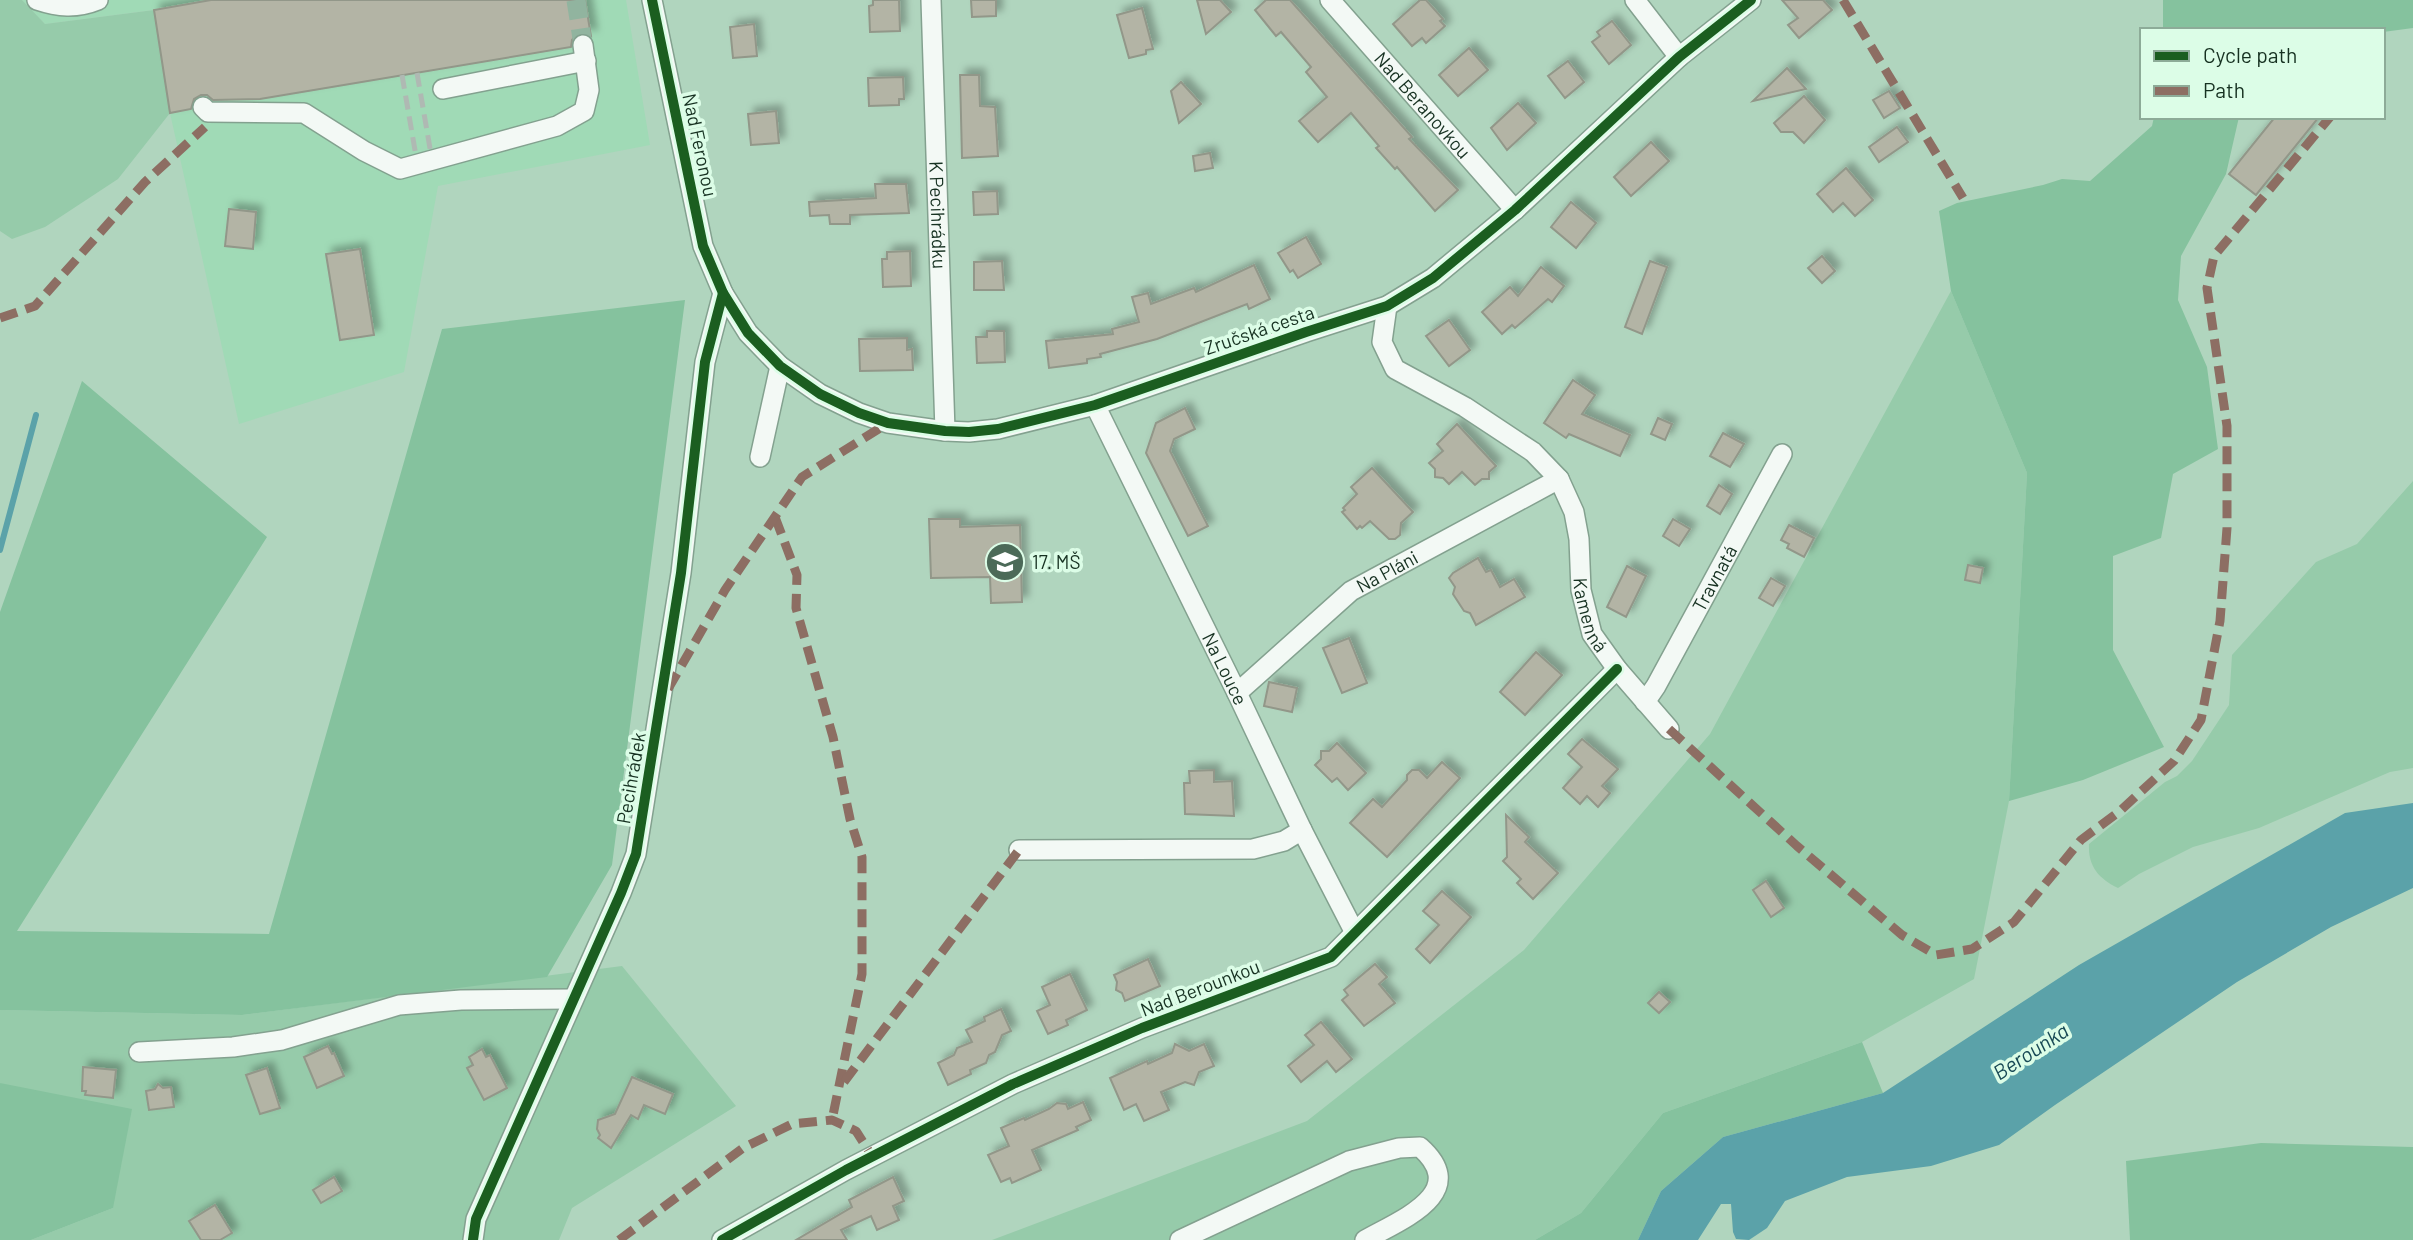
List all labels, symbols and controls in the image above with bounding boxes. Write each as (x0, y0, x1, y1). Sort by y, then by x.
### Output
legend (2140, 28, 2385, 119)
text: Cycle path (2203, 42, 2297, 67)
street label: Nad Beranovkou (1370, 47, 1476, 163)
text: Path (2203, 77, 2245, 102)
street label: Nad Feronou (678, 91, 723, 199)
street label: K Pecihrádku (925, 161, 952, 269)
street label: Zručská cesta (1201, 300, 1317, 359)
school or university icon: 17. MŠ (984, 541, 1026, 583)
street label: Travnatá (1687, 541, 1741, 615)
street label: Na Pláni (1352, 545, 1422, 597)
place label: 17. MŠ (1032, 550, 1081, 573)
street label: Kamenná (1570, 577, 1613, 656)
street label: Na Louce (1198, 629, 1253, 708)
street label: Pecihrádek (611, 730, 650, 825)
street label: Nad Berounkou (1137, 954, 1263, 1021)
water label: Berounka (1988, 1017, 2073, 1084)

